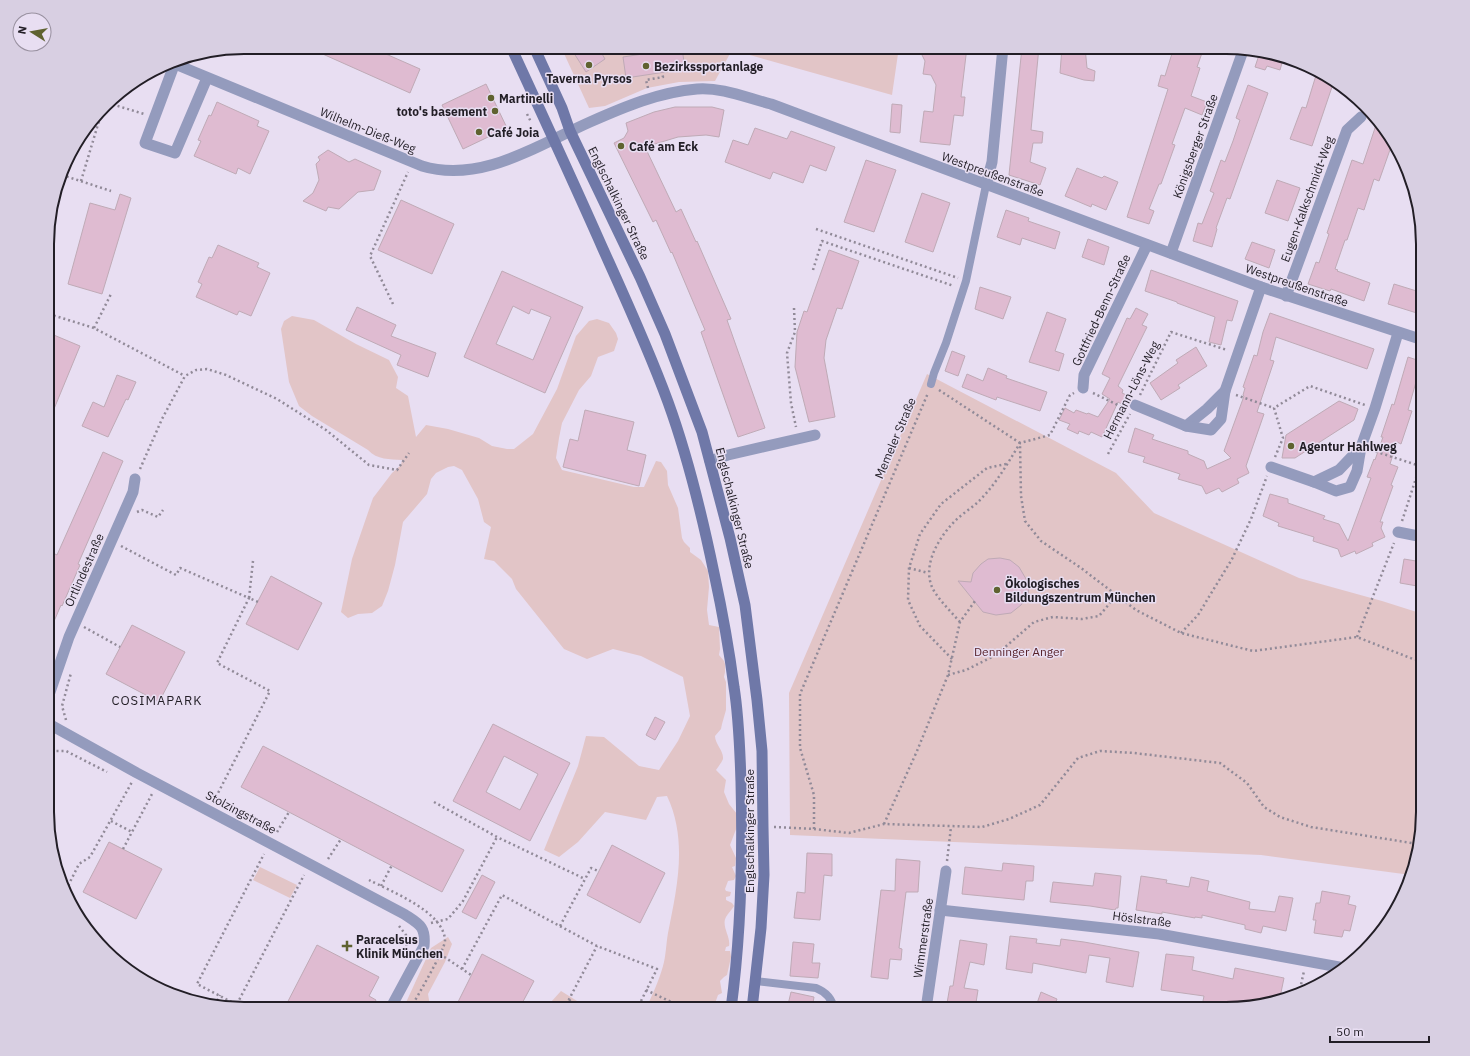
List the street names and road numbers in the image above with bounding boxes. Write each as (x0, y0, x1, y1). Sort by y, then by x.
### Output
street label: Königsberger Straße (1169, 91, 1221, 200)
street label: Wilhelm-Dieß-Weg (318, 104, 419, 156)
street label: Eugen-Kalkschmidt-Weg (1277, 133, 1337, 264)
street label: Englschalkinger Straße (585, 144, 653, 262)
street label: Westpreußenstraße (940, 149, 1047, 200)
street label: Gottfried-Benn-Straße (1068, 251, 1134, 368)
street label: Westpreußenstraße (1244, 260, 1351, 310)
street label: Hermann-Löns-Weg (1100, 338, 1163, 442)
street label: Memeler Straße (871, 395, 919, 481)
street label: Englschalkinger Straße (713, 446, 757, 570)
street label: Ortlindestraße (61, 531, 107, 609)
street label: Englschalkinger Straße (742, 768, 757, 893)
street label: Stolzingstraße (203, 787, 279, 837)
street label: Wimmerstraße (910, 897, 936, 979)
street label: Höslstraße (1112, 908, 1173, 930)

